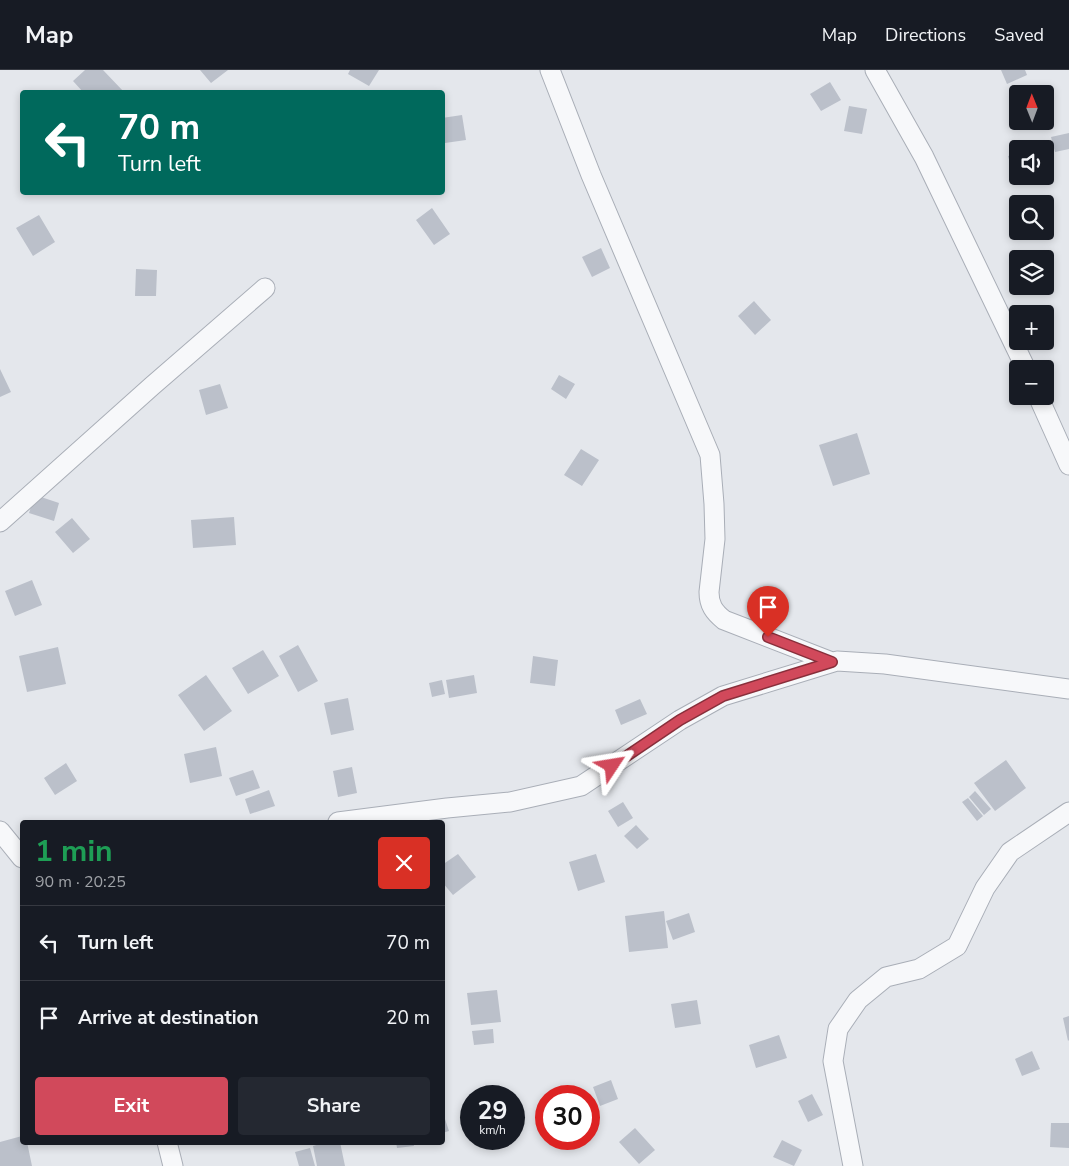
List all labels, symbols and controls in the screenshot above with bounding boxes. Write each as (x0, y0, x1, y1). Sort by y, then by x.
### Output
text: Map (25, 19, 73, 51)
text: Map (822, 23, 857, 47)
text: Directions (885, 23, 966, 47)
text: Saved (994, 23, 1044, 47)
north arrow (1009, 85, 1054, 130)
map controls (1009, 85, 1054, 405)
text: 70 m (118, 104, 200, 151)
icon: left (35, 110, 100, 175)
button: sound (1009, 140, 1054, 185)
text: Turn left (118, 149, 201, 179)
button: search (1009, 195, 1054, 240)
button: layers (1009, 250, 1054, 295)
button: + (1009, 305, 1054, 350)
button: − (1009, 360, 1054, 405)
pin (747, 586, 789, 637)
icon: arrive (754, 593, 782, 621)
position arrow (585, 739, 637, 791)
text: 1 min (35, 831, 113, 872)
button: close (378, 837, 430, 889)
text: 90 m · 20:25 (35, 871, 126, 893)
icon: left (35, 929, 63, 957)
text: Turn left (78, 930, 153, 956)
text: 70 m (386, 930, 430, 956)
icon: arrive (35, 1004, 63, 1032)
text: Arrive at destination (78, 1005, 259, 1031)
text: 20 m (386, 1005, 430, 1031)
button: Exit (35, 1077, 228, 1135)
button: Share (238, 1077, 430, 1135)
speed limit sign: 30 (535, 1085, 600, 1150)
text: 29 (477, 1094, 508, 1128)
text: km/h (479, 1122, 506, 1138)

